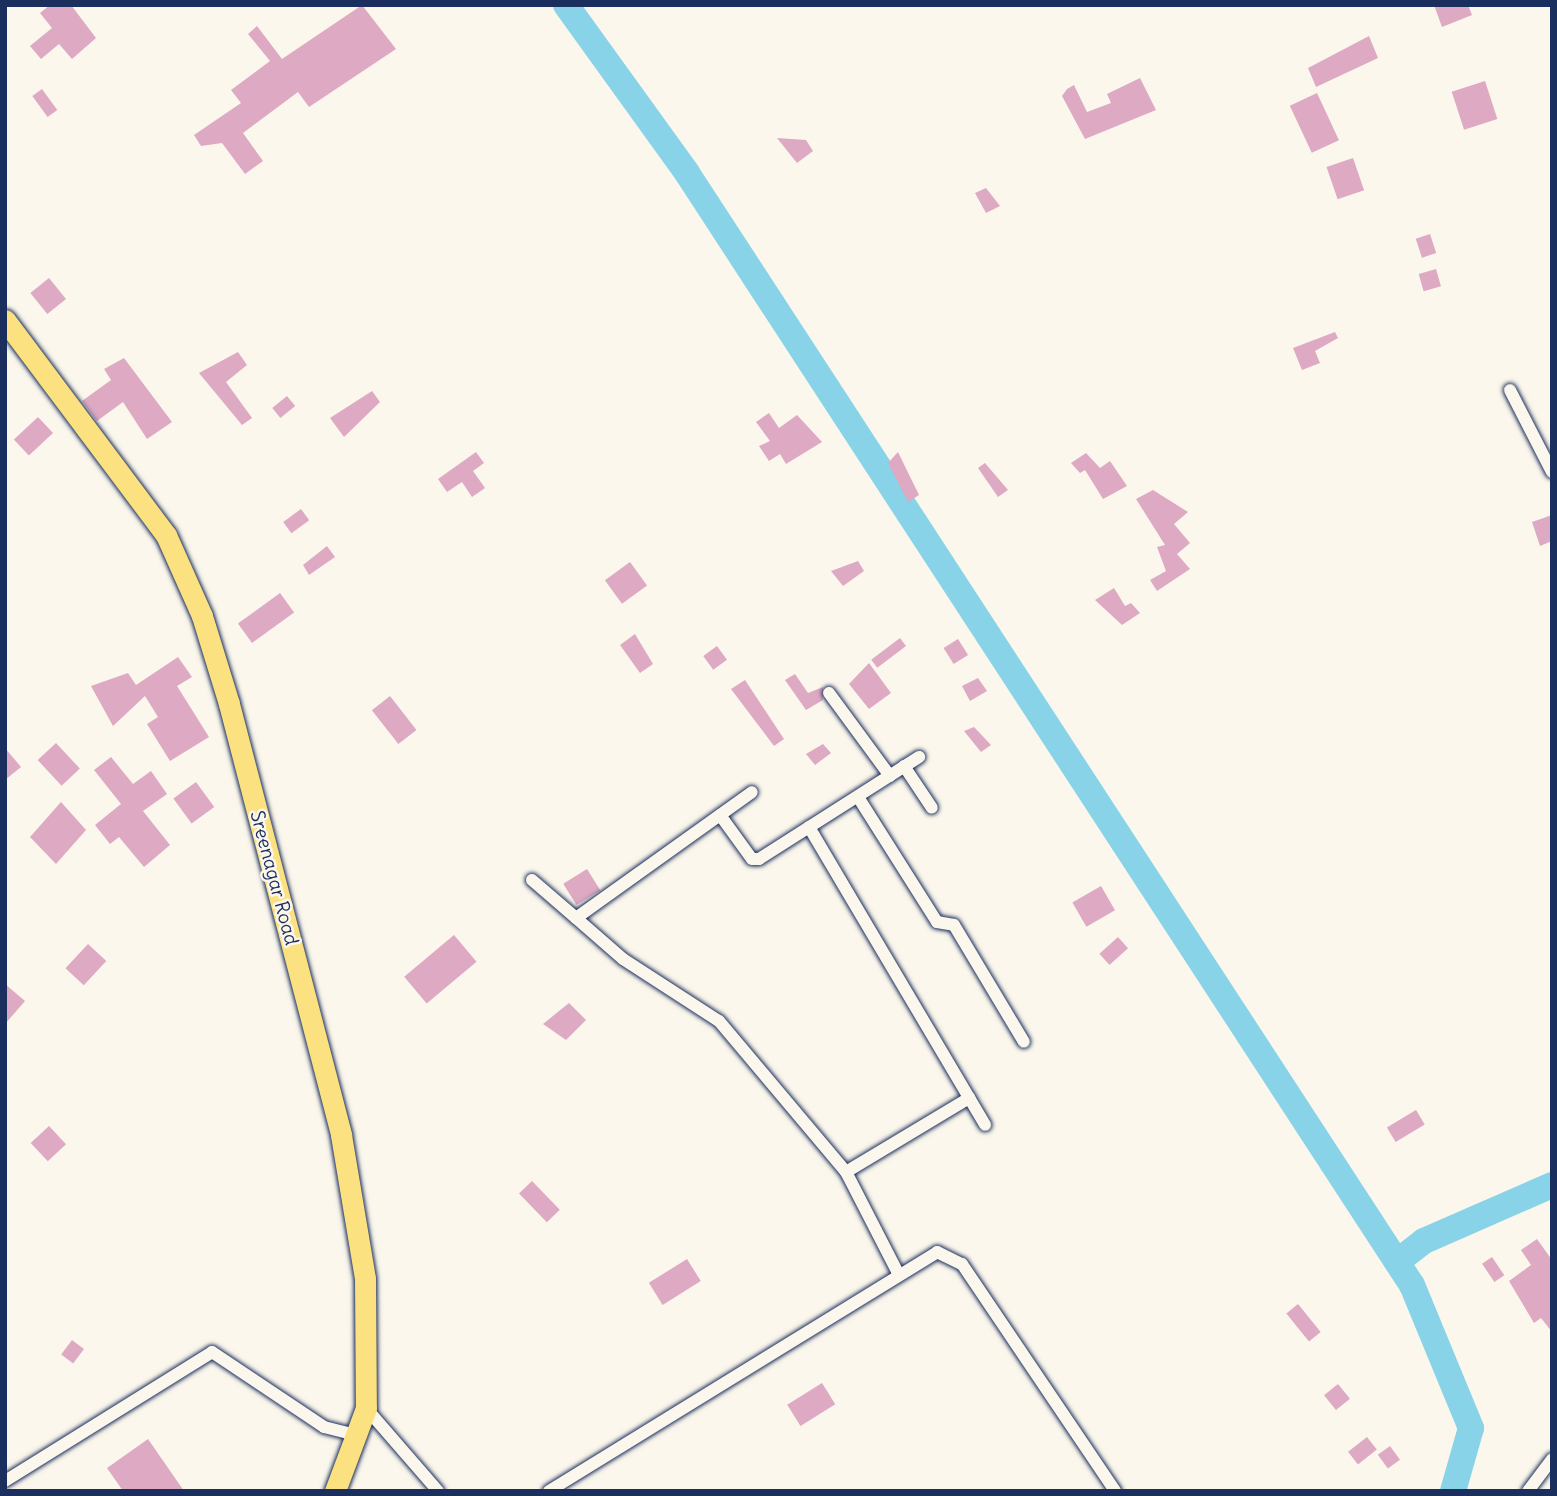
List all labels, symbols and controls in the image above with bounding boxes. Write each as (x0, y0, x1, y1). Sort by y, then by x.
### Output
street label: Sreenagar Road (245, 808, 303, 948)

